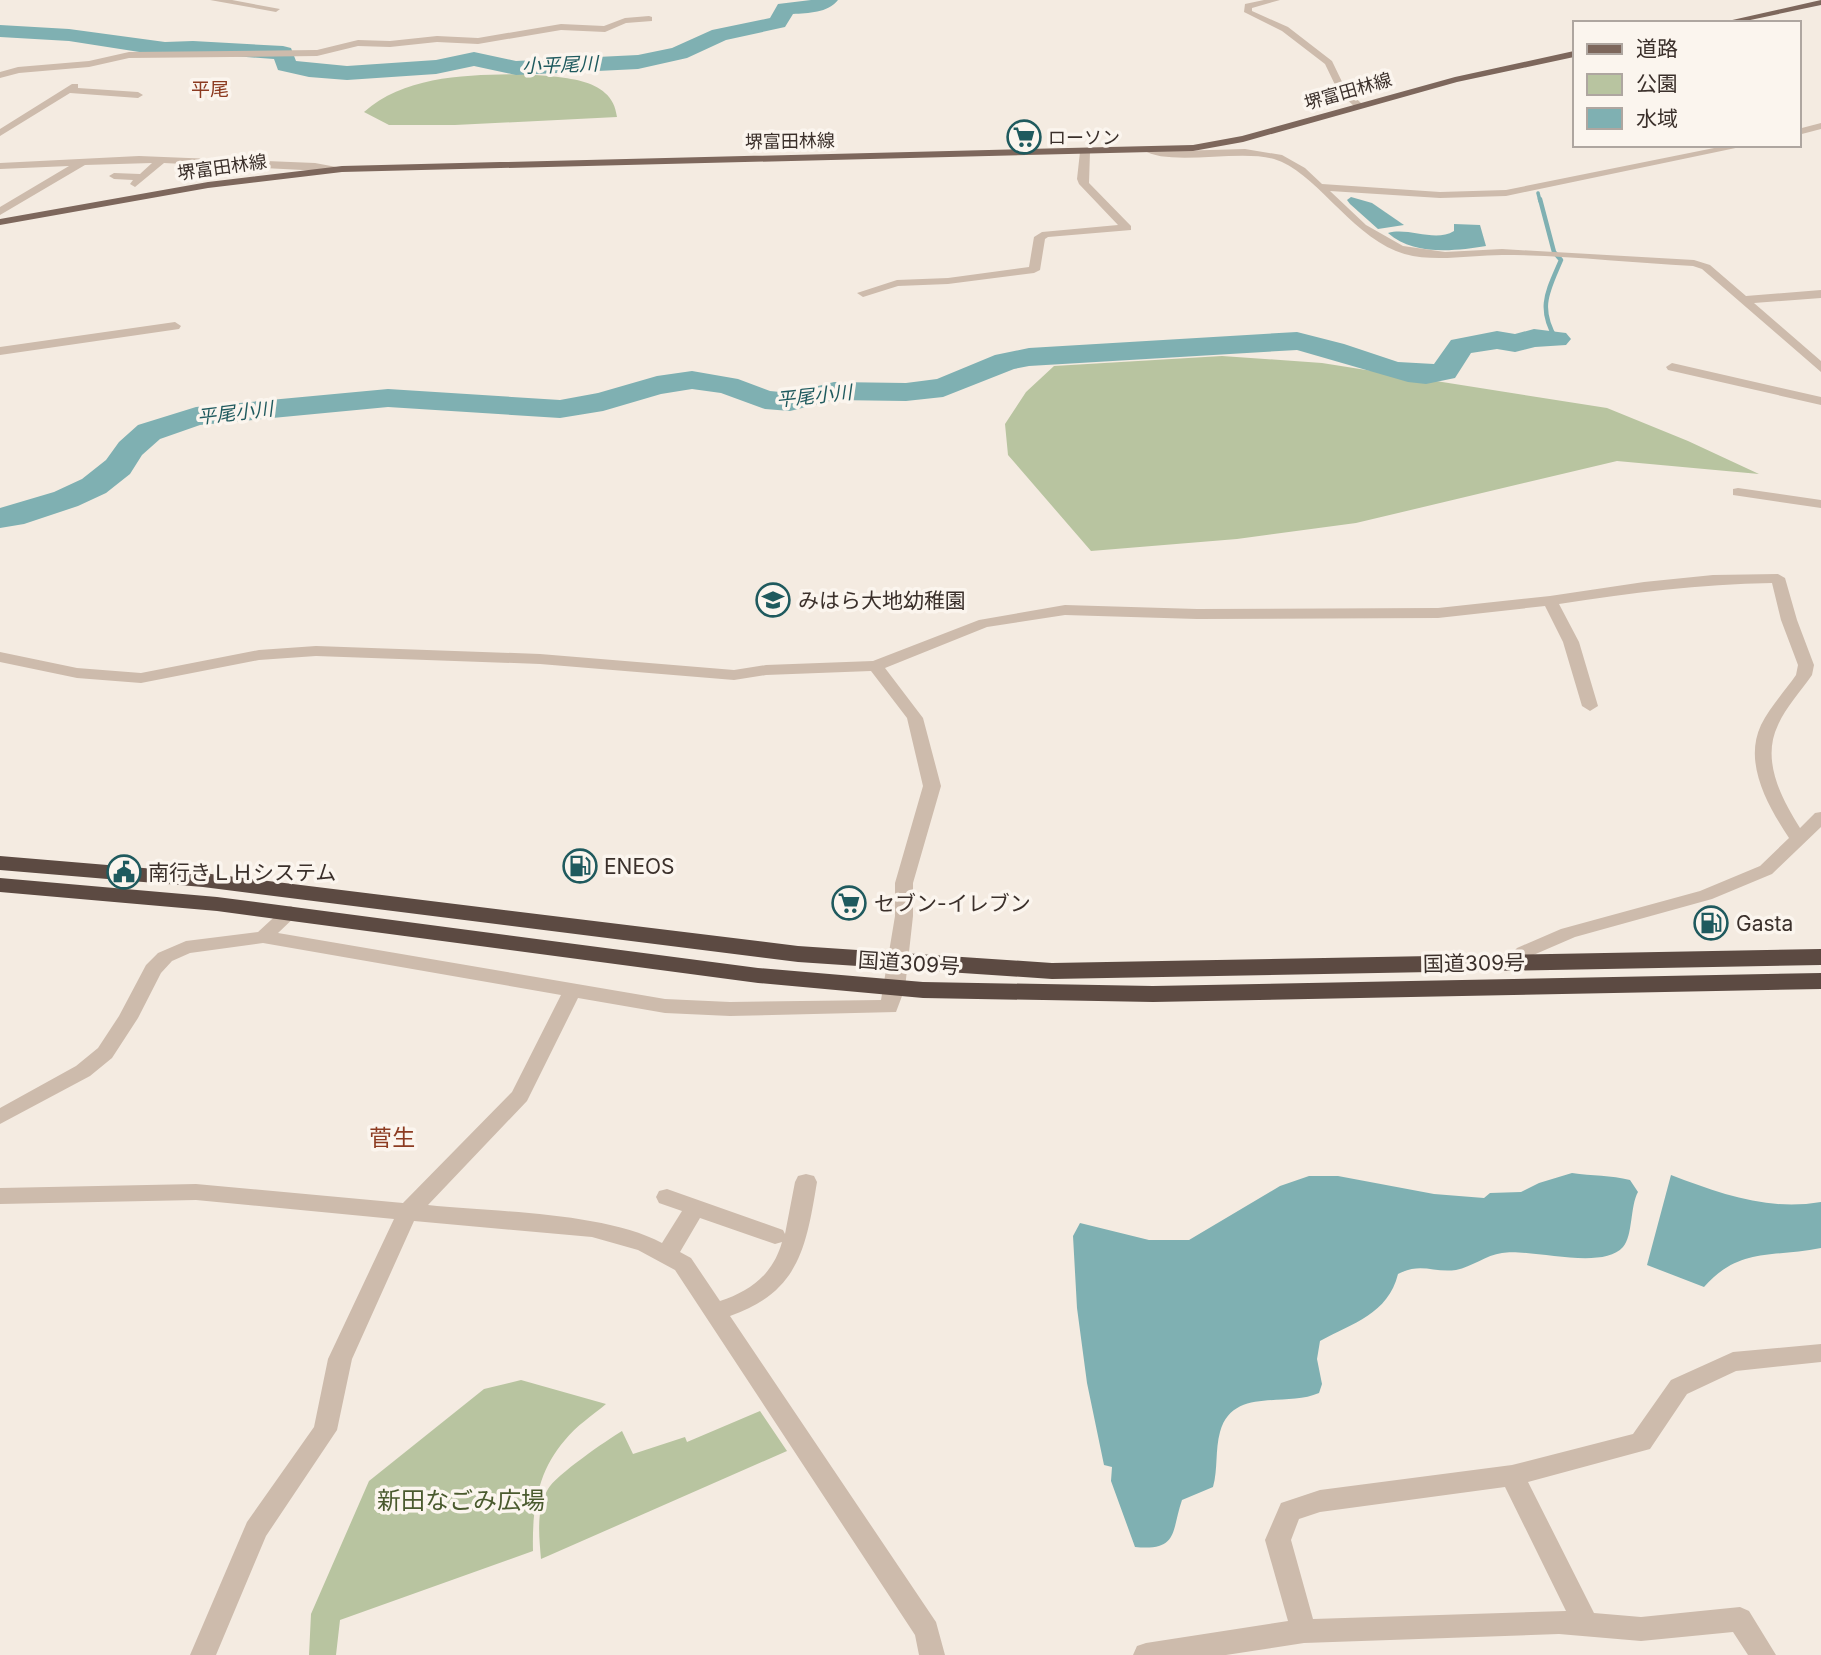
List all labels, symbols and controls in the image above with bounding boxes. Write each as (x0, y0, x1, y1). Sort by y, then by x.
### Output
legend (1573, 21, 1800, 147)
text: 道路 (1636, 36, 1678, 61)
water label: 小平尾川 (522, 52, 600, 78)
street label: 堺富田林線 (1302, 69, 1394, 113)
text: 公園 (1636, 71, 1678, 96)
district label: 平尾 (191, 78, 229, 101)
text: 水域 (1636, 106, 1678, 131)
supermarket icon: ローソン (1005, 118, 1043, 156)
place label: ローソン (1048, 127, 1120, 148)
street label: 堺富田林線 (745, 130, 835, 152)
street label: 堺富田林線 (176, 150, 268, 184)
water label: 平尾小川 (775, 380, 855, 411)
water label: 平尾小川 (196, 397, 276, 429)
school or university icon: みはら大地幼稚園 (754, 581, 792, 619)
place label: みはら大地幼稚園 (798, 588, 966, 613)
fuel station icon: ENEOS (561, 847, 599, 885)
public building icon: 南行きＬＨシステム (105, 853, 143, 891)
place label: ENEOS (604, 854, 675, 879)
place label: 南行きＬＨシステム (148, 860, 336, 885)
supermarket icon: セブン-イレブン (830, 884, 868, 922)
place label: セブン-イレブン (874, 891, 1031, 916)
fuel station icon: Gasta (1692, 904, 1730, 942)
place label: Gasta (1736, 911, 1793, 936)
street label: 国道309号 (857, 947, 961, 979)
street label: 国道309号 (1423, 950, 1525, 976)
district label: 菅生 (369, 1124, 415, 1152)
park label: 新田なごみ広場 (377, 1486, 545, 1515)

